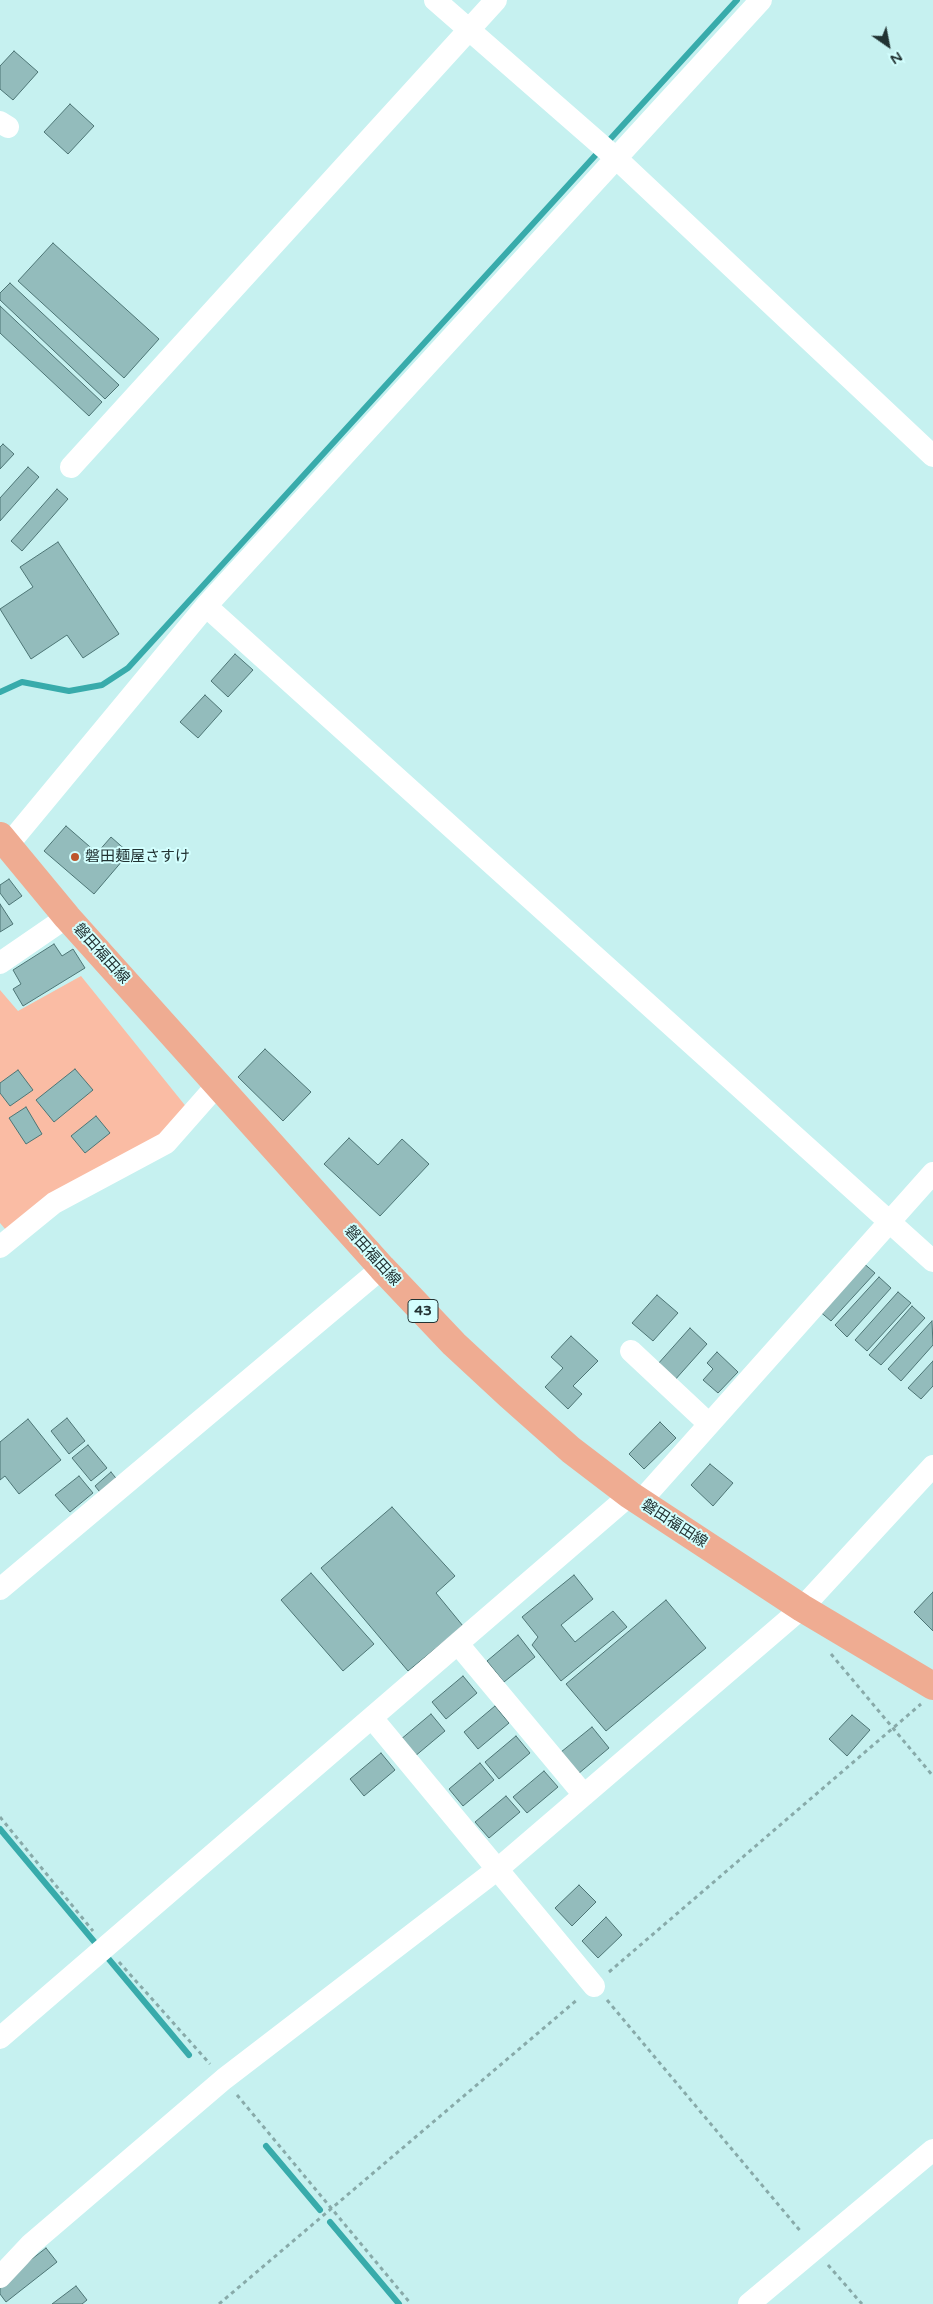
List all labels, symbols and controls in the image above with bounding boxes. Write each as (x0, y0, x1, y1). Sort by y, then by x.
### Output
north arrow (863, 20, 913, 70)
text: N (887, 48, 906, 68)
place label: 磐田麺屋さすけ (85, 848, 190, 866)
marker: 磐田麺屋さすけ (69, 851, 81, 863)
street label: 磐田福田線 (69, 920, 133, 988)
street label: 磐田福田線 (340, 1222, 404, 1290)
road number: 43 (408, 1300, 438, 1322)
street label: 磐田福田線 (638, 1496, 710, 1552)

